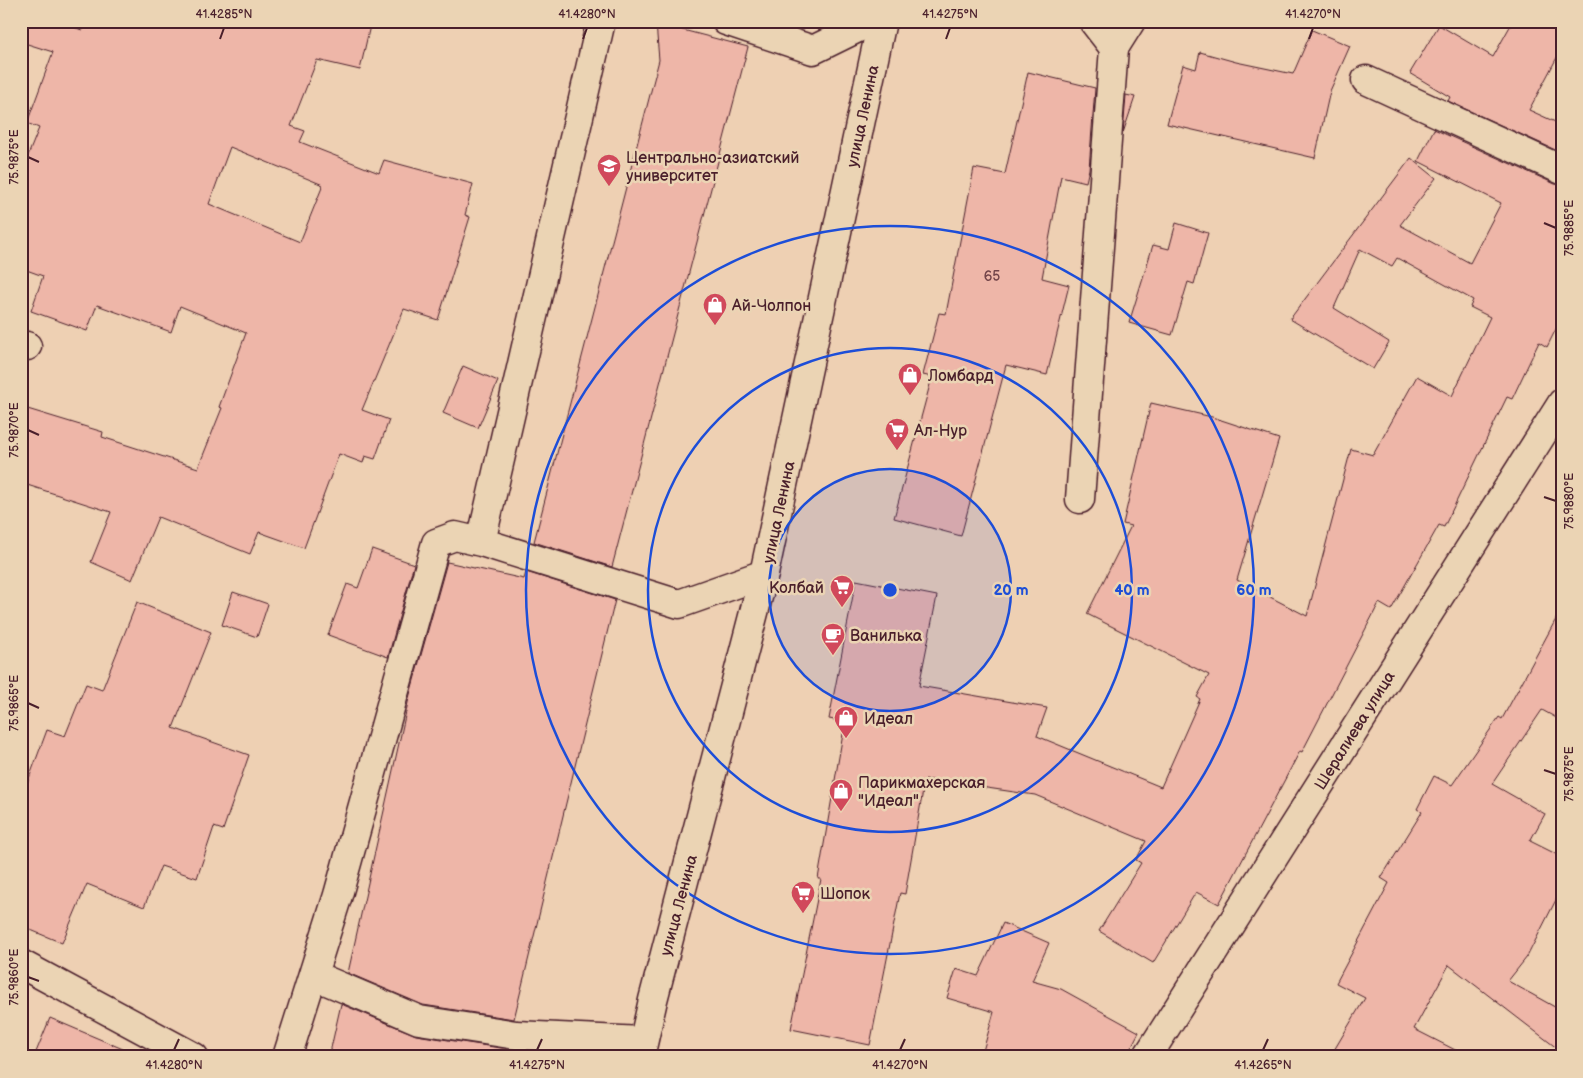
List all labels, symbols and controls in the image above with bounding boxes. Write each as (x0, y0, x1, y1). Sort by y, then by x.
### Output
text: 41.4285°N (196, 7, 252, 22)
text: 41.4280°N (558, 7, 616, 22)
text: 41.4275°N (922, 7, 978, 22)
text: 41.4270°N (1285, 7, 1341, 22)
street label: улица Ленина (843, 63, 884, 169)
text: 75.9875°E (7, 129, 22, 185)
place label: Центрально-азиатский университет (626, 149, 800, 186)
school or university icon: Центрально-азиатский университет (596, 153, 622, 187)
text: 75.9885°E (1562, 200, 1577, 256)
house number: 65 (984, 268, 1000, 285)
shop icon: Ай-Чолпон (702, 292, 728, 326)
place label: Ай-Чолпон (731, 297, 811, 316)
shop icon: Ломбард (897, 362, 923, 396)
place label: Ломбард (927, 367, 994, 386)
text: 75.9870°E (7, 402, 22, 458)
supermarket icon: Ал-Нур (884, 417, 910, 451)
place label: Ал-Нур (913, 422, 967, 441)
street label: улица Ленина (759, 459, 800, 565)
text: 75.9880°E (1562, 473, 1577, 529)
supermarket icon: Колбай (829, 574, 855, 608)
place label: Колбай (769, 579, 824, 598)
centre of rings (881, 581, 899, 599)
text: 20 m (994, 581, 1029, 600)
text: 40 m (1114, 581, 1150, 600)
text: 60 m (1236, 581, 1272, 600)
cafe icon: Ванилька (820, 622, 846, 656)
place label: Ванилька (850, 627, 923, 646)
street label: Шералиева улица (1311, 668, 1400, 794)
text: 75.9865°E (7, 675, 22, 731)
shop icon: Идеал (833, 705, 859, 739)
place label: Идеал (864, 710, 913, 729)
text: 75.9875°E (1562, 746, 1577, 802)
place label: Парикмахерская "Идеал" (858, 774, 986, 811)
shop icon: Парикмахерская "Идеал" (828, 778, 854, 812)
street label: улица Ленина (657, 852, 702, 958)
supermarket icon: Шопок (790, 880, 816, 914)
place label: Шопок (820, 885, 870, 904)
text: 75.9860°E (7, 948, 22, 1005)
text: 41.4280°N (145, 1058, 203, 1073)
text: 41.4275°N (509, 1058, 565, 1073)
text: 41.4270°N (872, 1058, 928, 1073)
text: 41.4265°N (1234, 1058, 1292, 1073)

